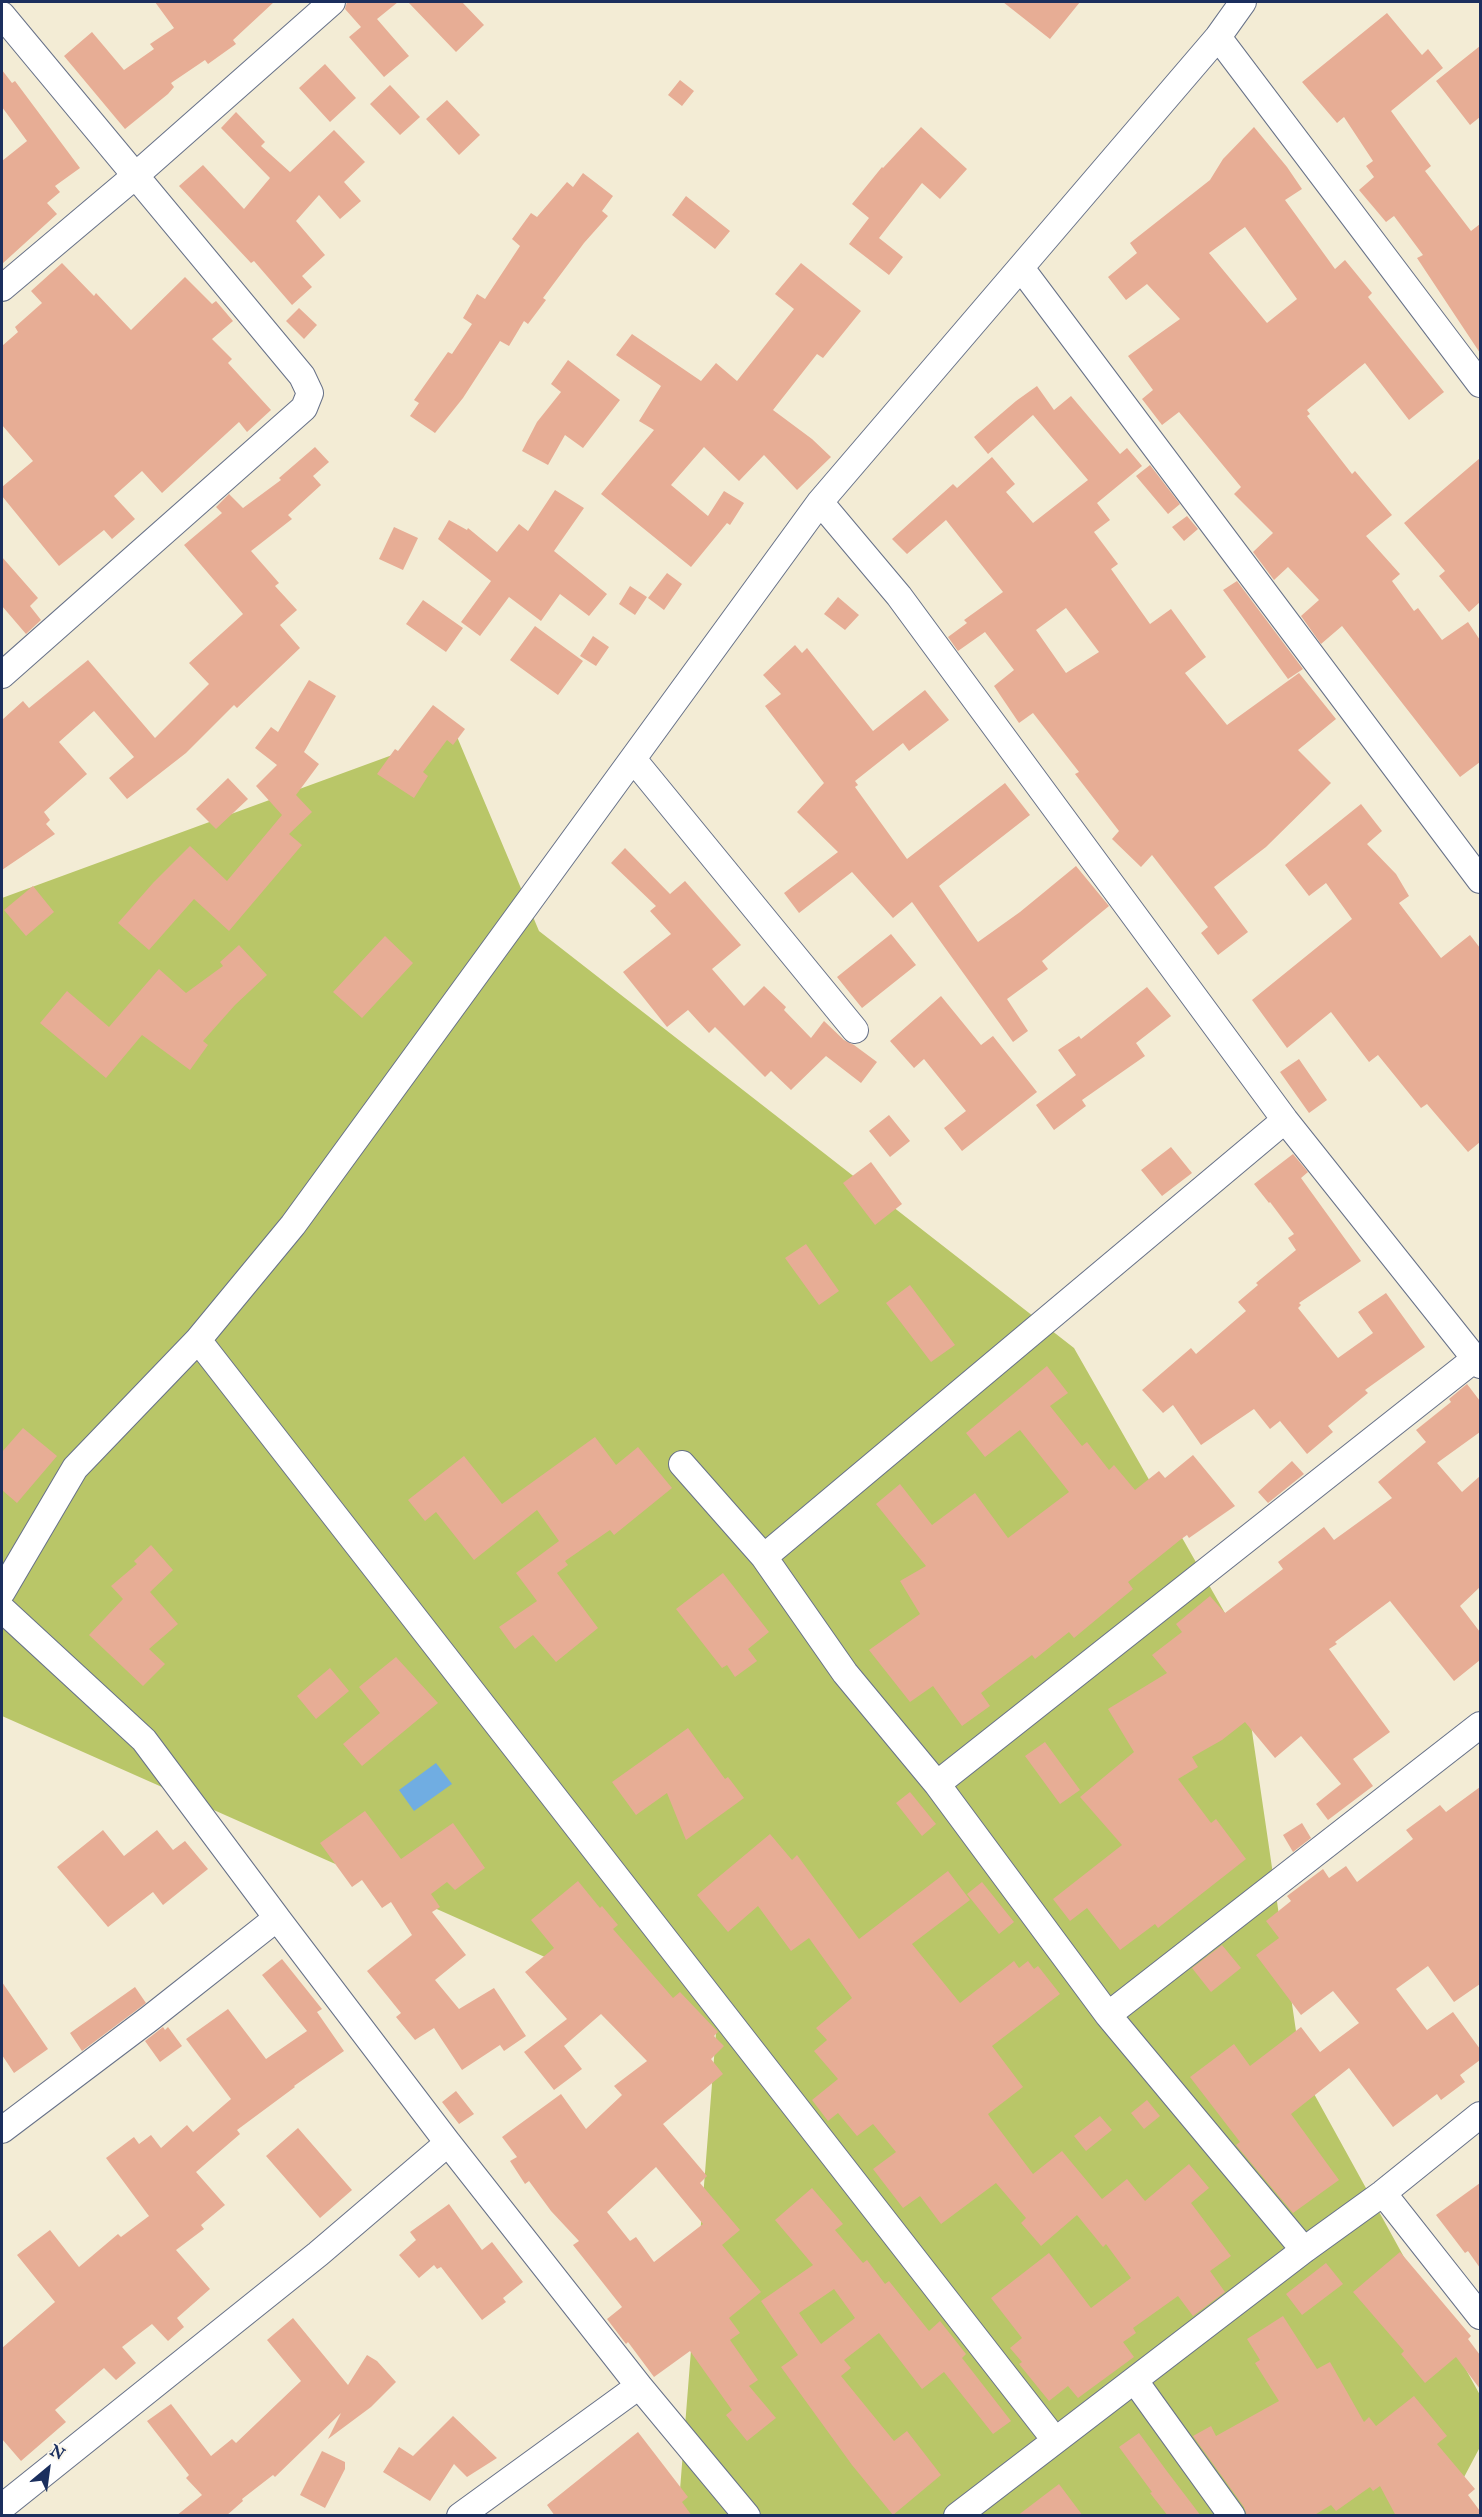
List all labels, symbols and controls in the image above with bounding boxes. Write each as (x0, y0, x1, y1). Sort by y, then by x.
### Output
north arrow (18, 2439, 78, 2499)
text: N (46, 2441, 68, 2465)

